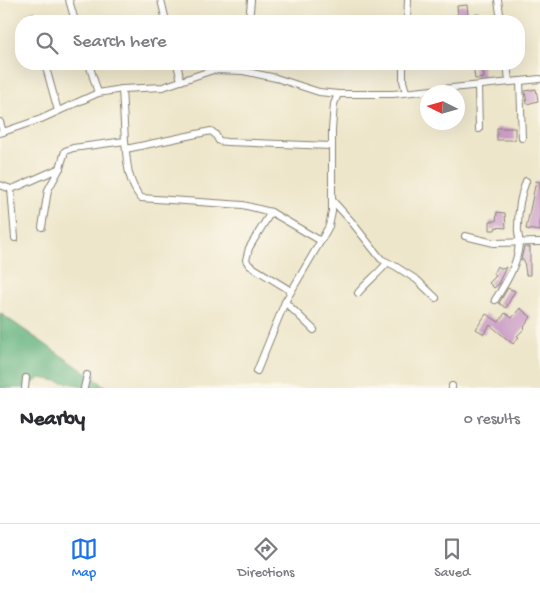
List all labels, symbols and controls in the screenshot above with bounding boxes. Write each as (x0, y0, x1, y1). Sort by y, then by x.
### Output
search box (15, 15, 525, 70)
icon: search (33, 29, 61, 57)
text: Search here (73, 31, 167, 54)
north arrow (420, 85, 465, 130)
text: Nearby (20, 408, 85, 433)
text: 0 results (464, 411, 520, 430)
tab: Map (70, 535, 98, 582)
tab: Directions (238, 535, 295, 582)
tab: Saved (434, 535, 470, 582)

